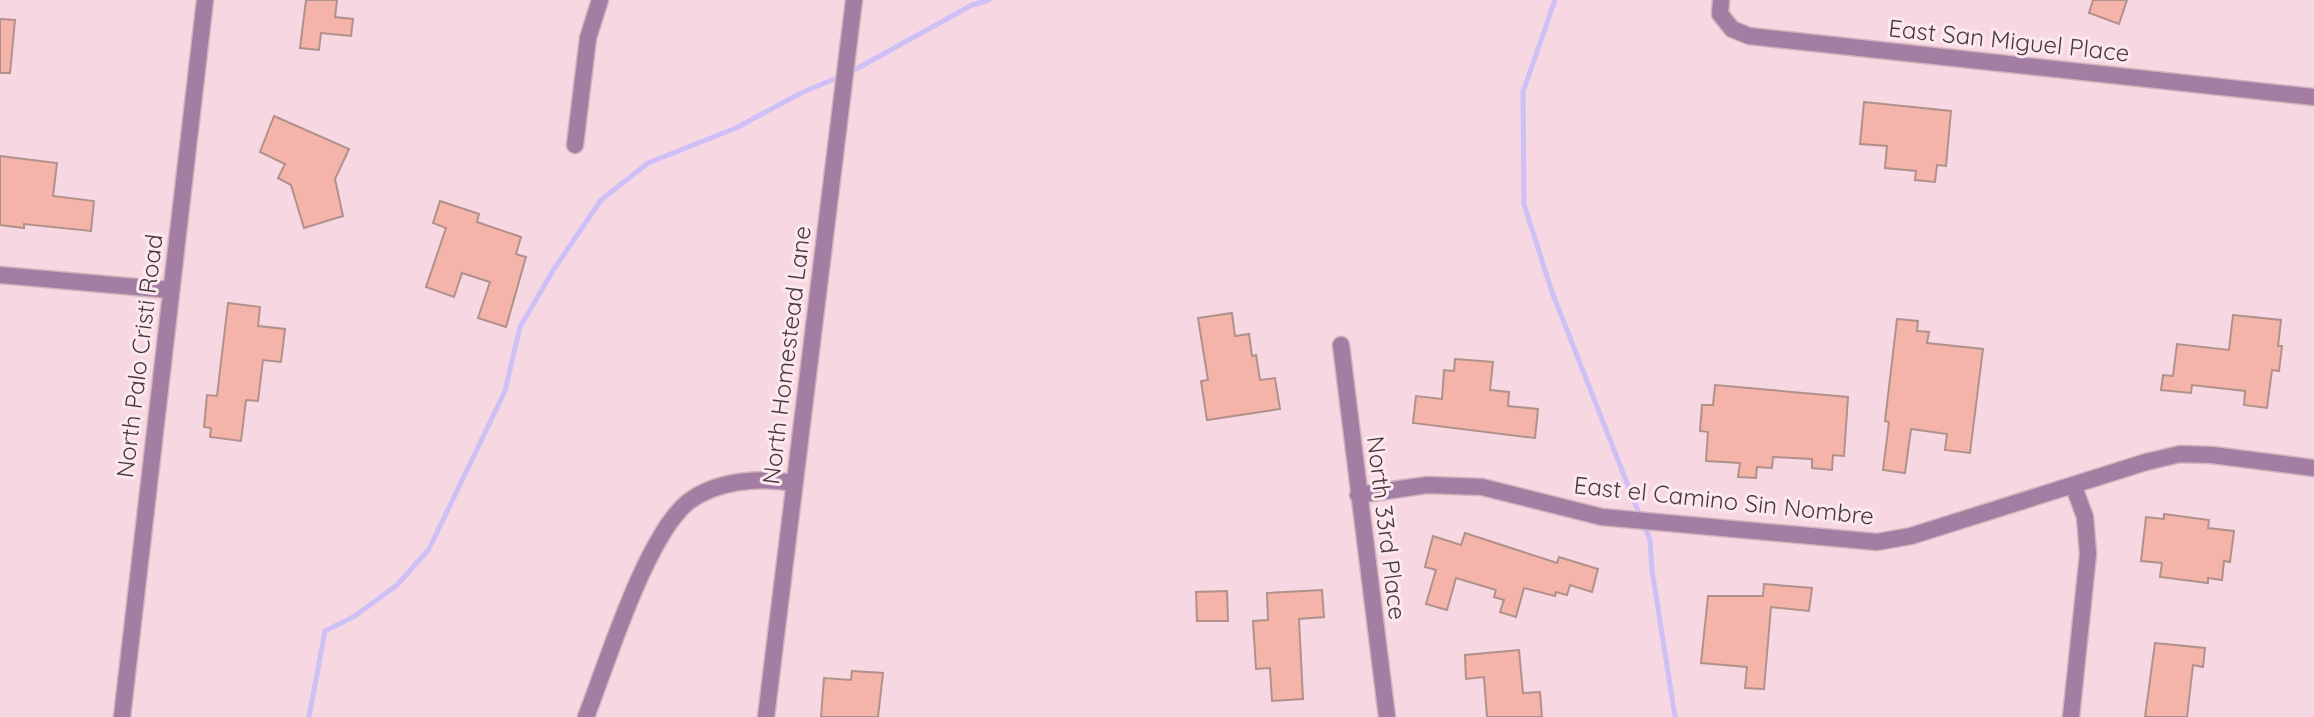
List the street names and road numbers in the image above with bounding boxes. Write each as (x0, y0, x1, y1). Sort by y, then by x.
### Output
street label: East San Miguel Place (1887, 12, 2131, 68)
street label: North Homestead Lane (755, 224, 817, 486)
street label: North Palo Cristi Road (109, 232, 169, 480)
street label: North 33rd Place (1361, 434, 1413, 622)
street label: East el Camino Sin Nombre (1572, 469, 1876, 531)

